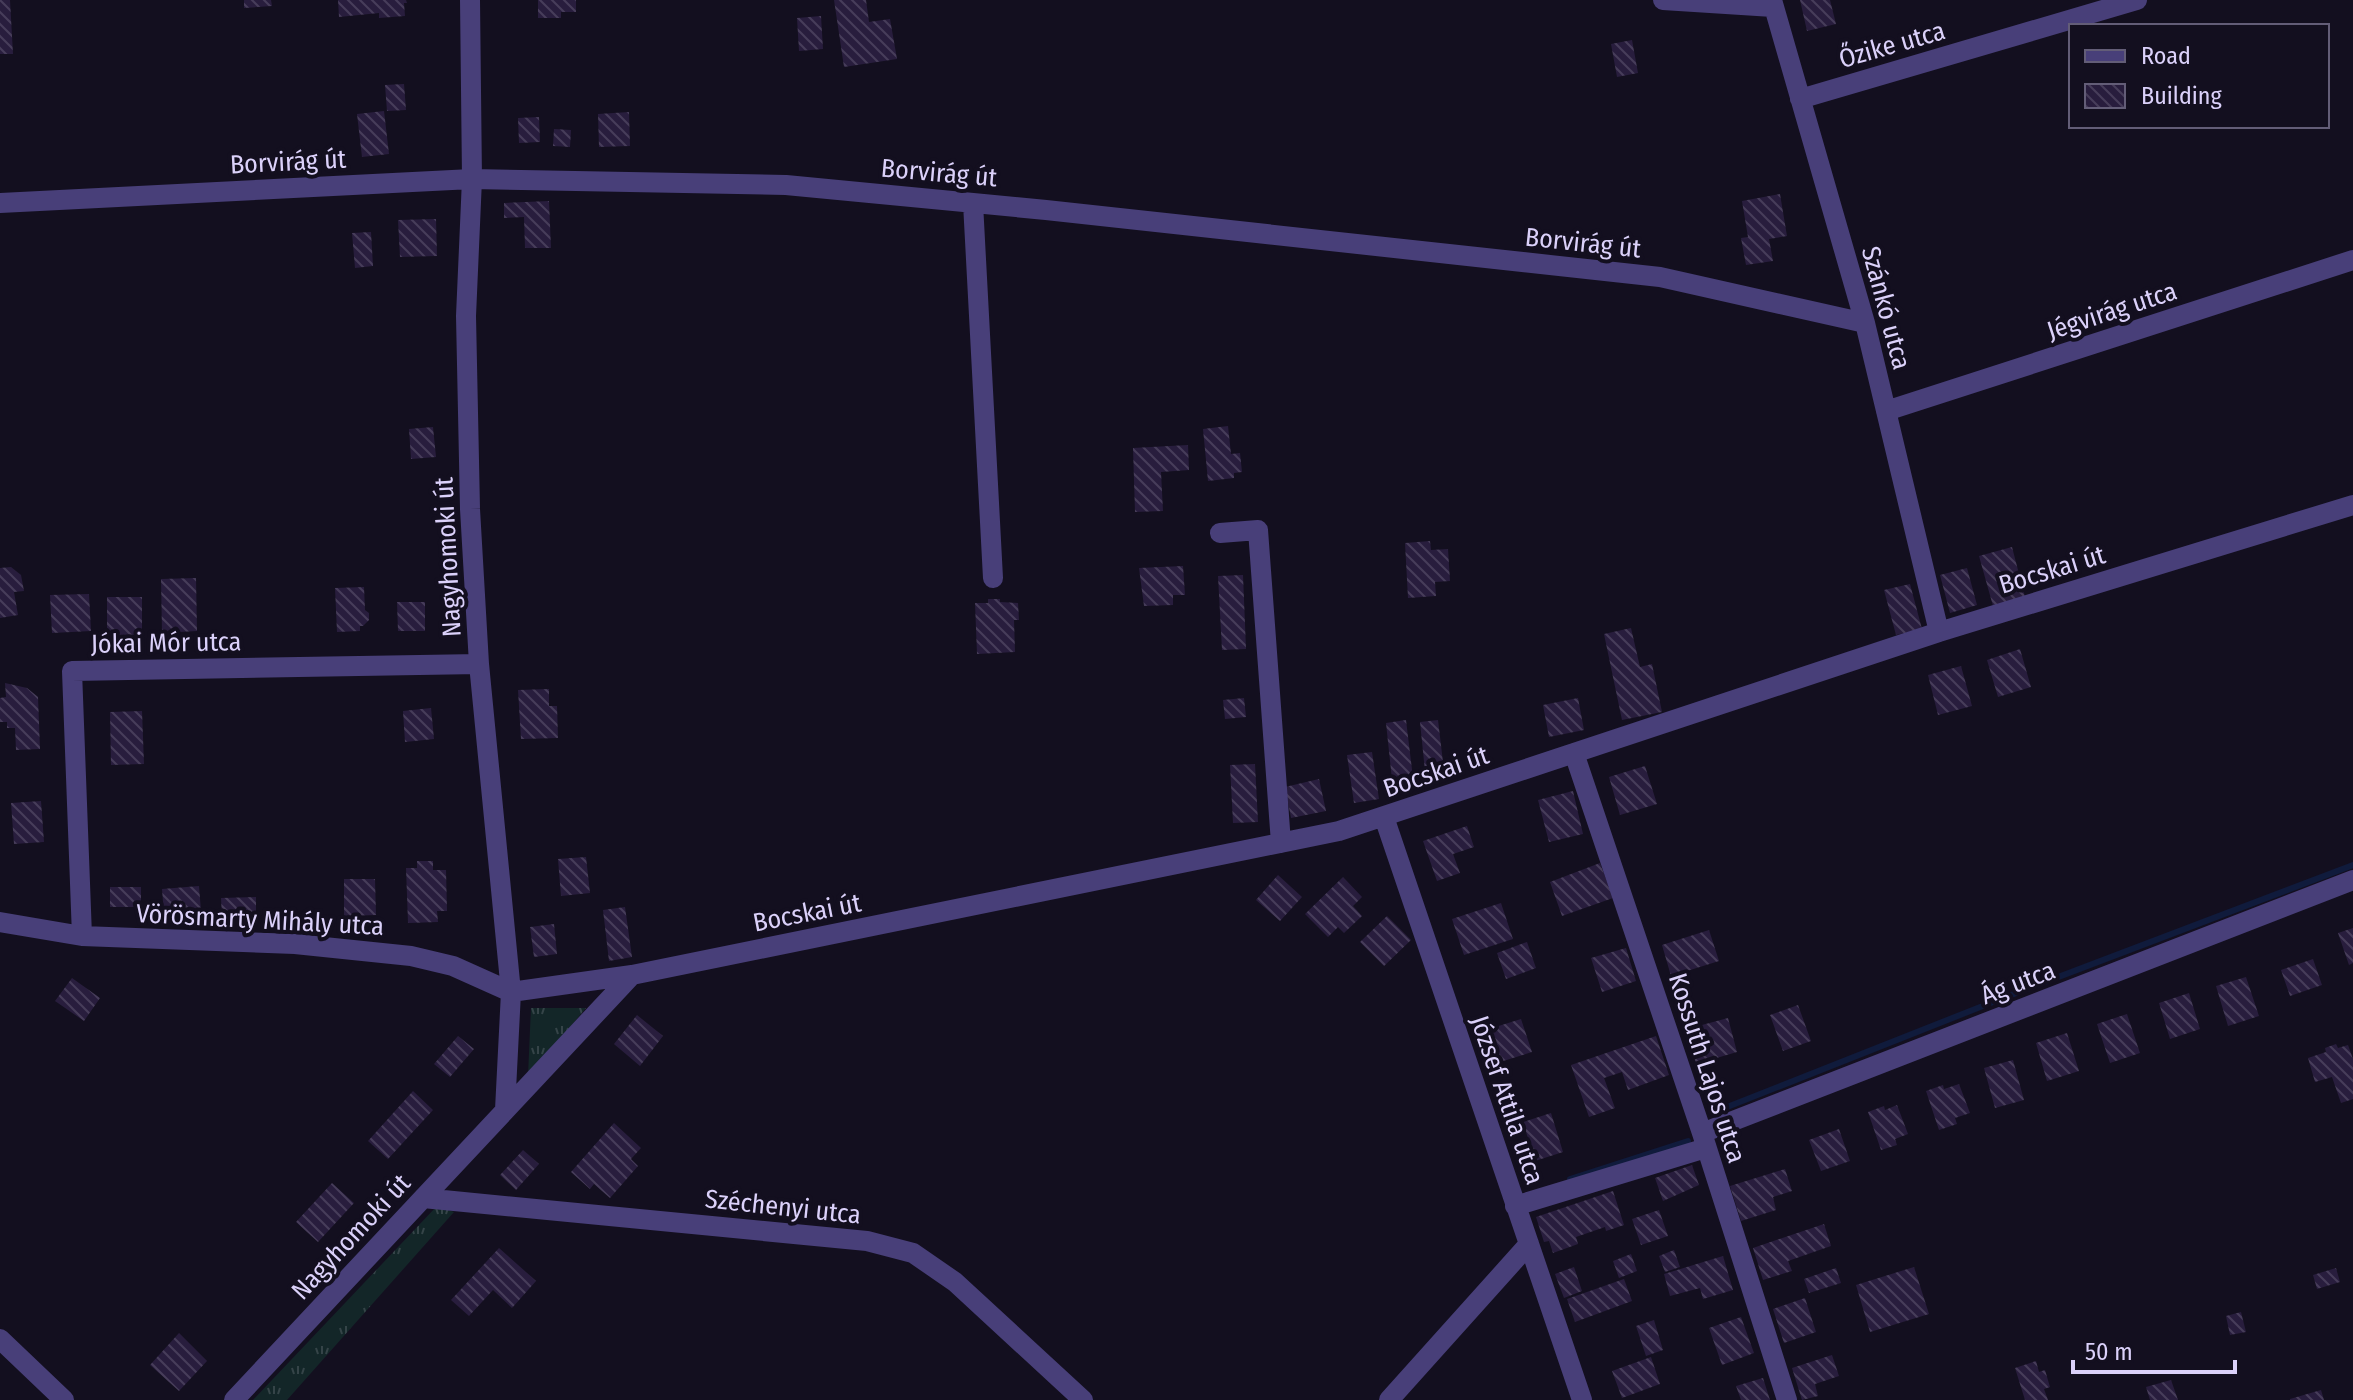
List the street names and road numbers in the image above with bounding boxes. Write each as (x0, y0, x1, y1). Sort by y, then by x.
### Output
street label: Őzike utca (1835, 14, 1949, 75)
street label: Borvirág út (229, 143, 347, 181)
street label: Borvirág út (880, 152, 999, 194)
street label: Borvirág út (1524, 222, 1643, 265)
street label: Szánkó utca (1855, 243, 1917, 373)
street label: Jégvirág utca (2043, 275, 2181, 347)
street label: Nagyhomoki út (428, 476, 468, 638)
street label: Bocskai út (1995, 539, 2109, 601)
street label: Jókai Mór utca (90, 626, 242, 660)
street label: Bocskai út (1379, 739, 1493, 804)
street label: Bocskai út (750, 887, 864, 939)
street label: Vörösmarty Mihály utca (135, 898, 385, 942)
street label: Ág utca (1976, 955, 2060, 1011)
street label: Kossuth Lajos utca (1662, 969, 1752, 1167)
street label: József Attila utca (1464, 1011, 1550, 1189)
street label: Nagyhomoki út (285, 1168, 417, 1306)
street label: Széchenyi utca (704, 1183, 862, 1231)

